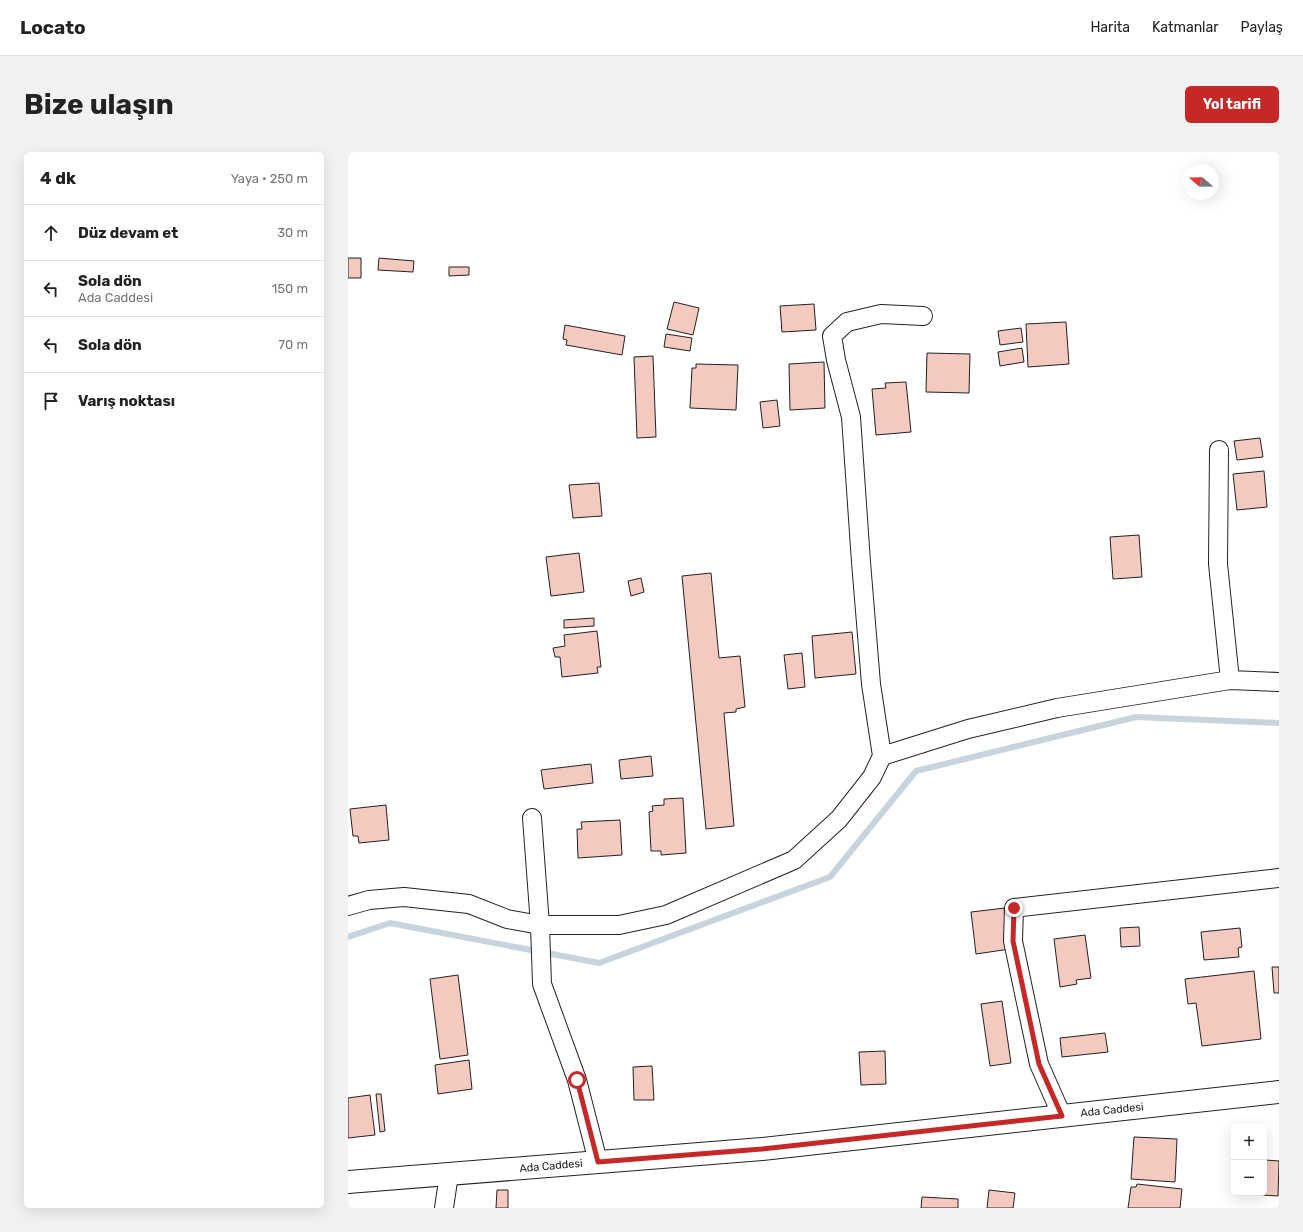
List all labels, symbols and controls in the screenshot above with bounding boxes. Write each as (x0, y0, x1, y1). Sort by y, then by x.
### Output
text: Locato (20, 16, 86, 39)
text: Harita (1090, 19, 1130, 36)
text: Katmanlar (1152, 19, 1219, 36)
text: Paylaş (1241, 19, 1283, 36)
button: Yol tarifi (1185, 86, 1279, 123)
text: Bize ulaşın (24, 88, 174, 121)
north arrow (1183, 164, 1219, 200)
text: 4 dk (40, 168, 76, 188)
text: Yaya · 250 m (231, 171, 308, 186)
icon: ahead (40, 222, 62, 244)
text: Düz devam et (78, 224, 178, 242)
text: 30 m (277, 225, 308, 240)
text: Sola dön (78, 272, 142, 290)
icon: left (40, 278, 62, 300)
text: 150 m (272, 281, 308, 296)
text: Ada Caddesi (78, 290, 153, 305)
icon: left (40, 334, 62, 356)
text: Sola dön (78, 336, 142, 354)
text: 70 m (278, 337, 308, 352)
icon: arrive (40, 390, 62, 412)
text: Varış noktası (78, 392, 175, 410)
route end (1005, 899, 1023, 917)
route start (568, 1071, 586, 1089)
street label: Ada Caddesi (1080, 1100, 1144, 1120)
map controls (1231, 1124, 1267, 1196)
button: + (1231, 1124, 1267, 1160)
street label: Ada Caddesi (519, 1157, 583, 1175)
button: − (1231, 1160, 1267, 1196)

